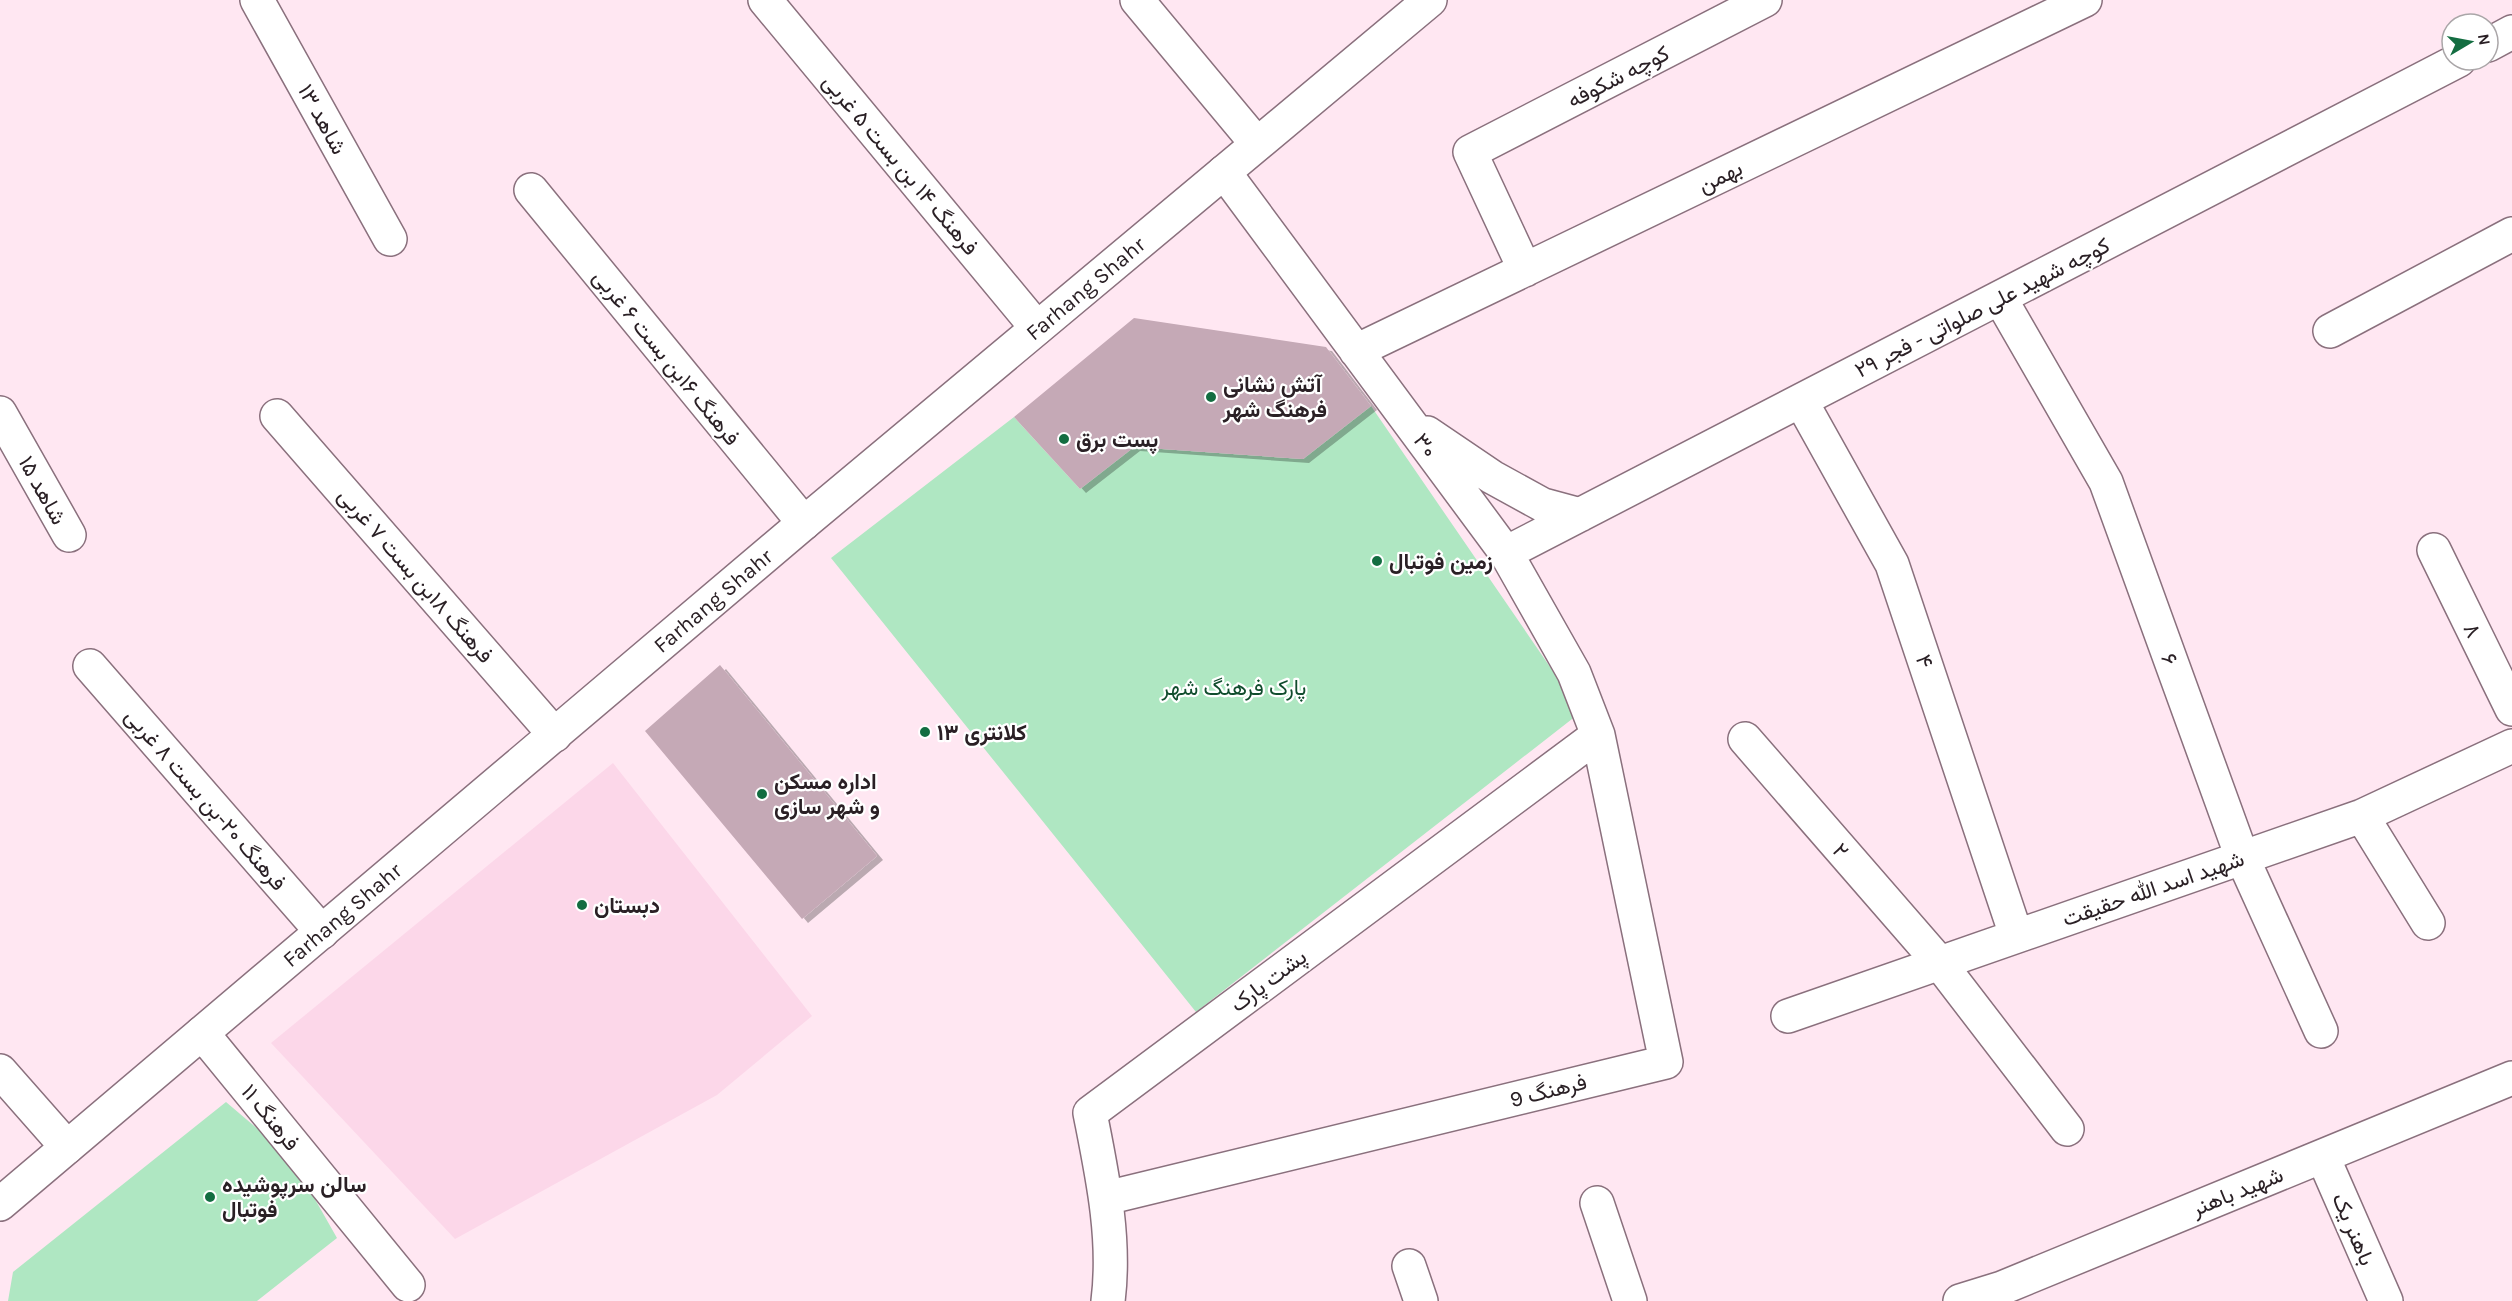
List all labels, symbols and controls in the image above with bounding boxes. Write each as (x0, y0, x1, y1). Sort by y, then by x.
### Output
north arrow (2440, 12, 2500, 72)
text: N (2474, 32, 2495, 47)
street label: کوچه شکوفه (1563, 40, 1674, 115)
street label: فرهنگ ۱۴ بن بست ۵ غربی (817, 69, 984, 260)
street label: شاهد ۱۳ (292, 80, 352, 159)
street label: بهمن (1694, 155, 1747, 199)
street label: Farhang Shahr (1021, 232, 1151, 346)
street label: کوچه شهید علی صلواتی - فجر ۲۹ (1851, 232, 2115, 384)
street label: فرهنگ ۱۶بن بست ۶ غربی (587, 264, 745, 451)
place label: آتش نشانی فرهنگ شهر (1222, 372, 1327, 423)
marker: آتش نشانی فرهنگ شهر (1204, 390, 1218, 404)
place label: پست برق (1076, 427, 1158, 455)
street label: ۳۰ (1408, 428, 1443, 463)
marker: پست برق (1057, 432, 1071, 446)
street label: شاهد ۱۵ (13, 452, 72, 529)
street label: فرهنگ ۱۸بن بست ۷ غربی (332, 483, 498, 669)
street label: Farhang Shahr (649, 544, 778, 659)
place label: زمین فوتبال (1389, 549, 1493, 575)
marker: زمین فوتبال (1370, 554, 1384, 568)
street label: ۸ (2458, 619, 2487, 642)
street label: ۶ (2155, 650, 2183, 669)
street label: ۴ (1910, 651, 1938, 671)
park label: پارک فرهنگ شهر (1161, 675, 1306, 702)
street label: فرهنگ ۲۰-بن بست ۸ غربی (119, 703, 291, 896)
place label: کلانتری ۱۳ (937, 720, 1027, 746)
marker: کلانتری ۱۳ (918, 725, 932, 739)
place label: اداره مسکن و شهر سازی (774, 769, 880, 820)
marker: اداره مسکن و شهر سازی (755, 787, 769, 801)
street label: ۲ (1827, 838, 1854, 864)
street label: شهید اسد الله حقیقت (2059, 845, 2248, 932)
street label: Farhang Shahr (278, 858, 407, 973)
place label: دبستان (594, 893, 660, 919)
marker: دبستان (575, 898, 589, 912)
street label: پشت پارک (1225, 944, 1312, 1019)
street label: فرهنگ 9 (1507, 1069, 1589, 1113)
street label: فرهنگ ۱۱ (236, 1079, 305, 1156)
street label: شهید باهنر (2187, 1162, 2287, 1222)
place label: سالن سرپوشیده فوتبال (222, 1172, 367, 1223)
street label: باهنر یک (2326, 1189, 2380, 1270)
marker: سالن سرپوشیده فوتبال (203, 1190, 217, 1204)

